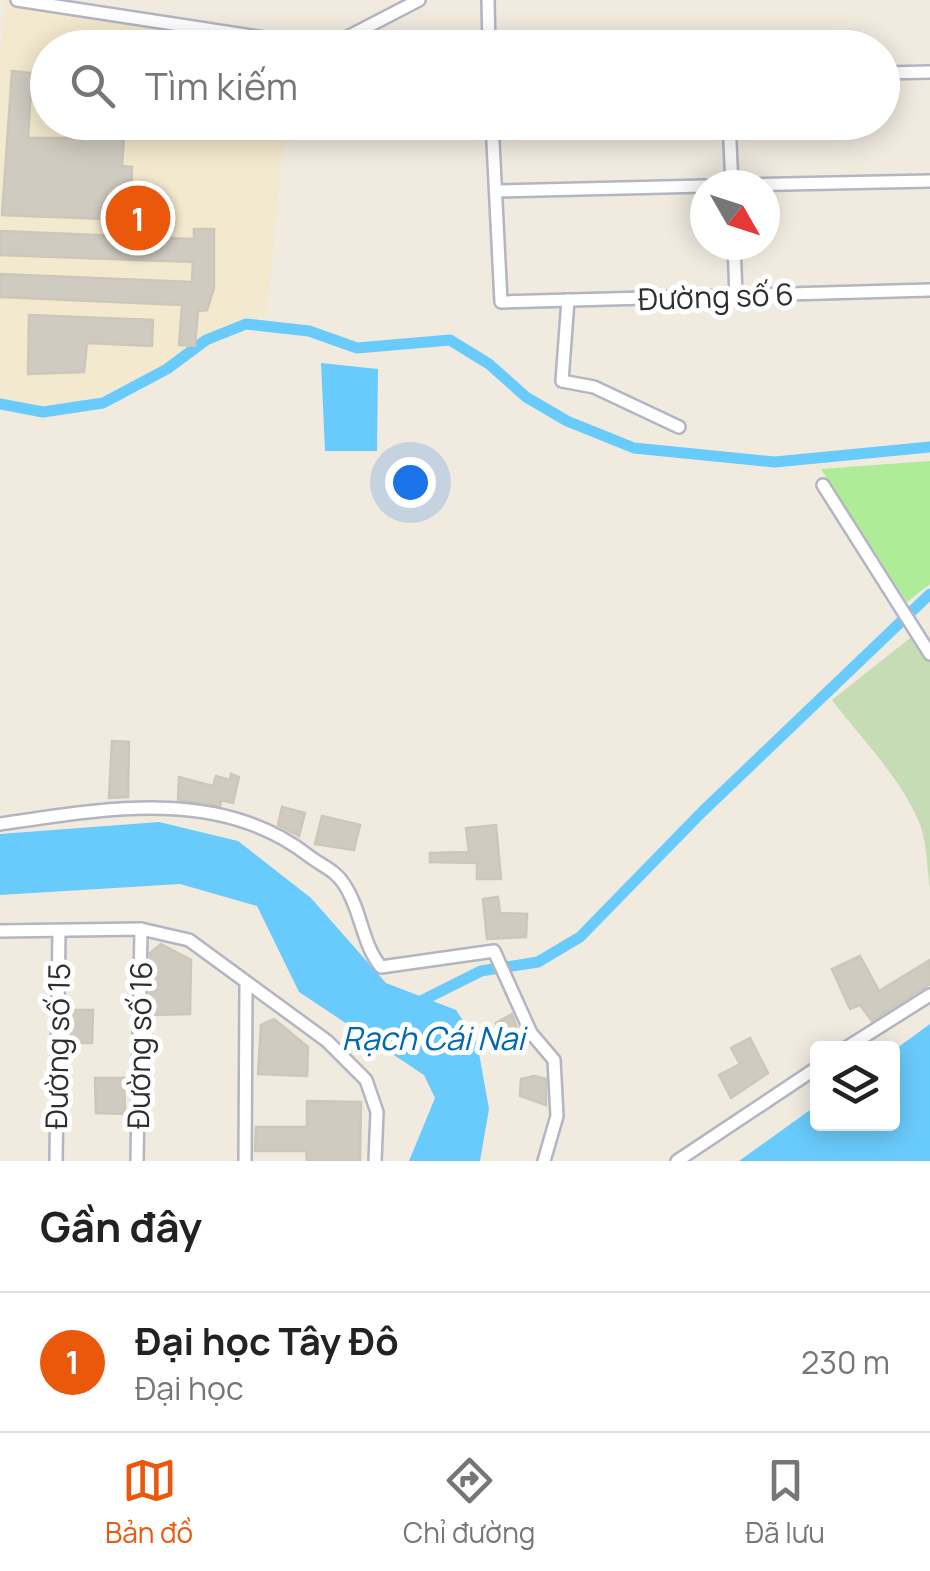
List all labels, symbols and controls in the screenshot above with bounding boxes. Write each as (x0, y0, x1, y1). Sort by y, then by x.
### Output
search box (30, 30, 900, 140)
icon: search (65, 58, 120, 113)
text: Tìm kiếm (145, 59, 298, 111)
north arrow (690, 170, 780, 260)
pin: 1 (106, 180, 170, 256)
street label: Đường số 6 (637, 273, 795, 319)
your location (385, 457, 436, 508)
street label: Đường số 16 (117, 961, 161, 1129)
street label: Đường số 15 (35, 963, 79, 1129)
water label: Rạch Cái Nai (342, 1016, 528, 1060)
map controls (810, 1041, 900, 1131)
button: layers (810, 1041, 900, 1131)
text: Gần đây (40, 1197, 202, 1255)
text: Đại học Tây Đô (135, 1314, 399, 1366)
text: 1 (65, 1340, 80, 1384)
text: 230 m (801, 1340, 890, 1384)
text: Đại học (135, 1366, 244, 1410)
tab: Bản đồ (105, 1453, 193, 1551)
tab: Chỉ đường (403, 1453, 535, 1551)
tab: Đã lưu (745, 1453, 825, 1551)

